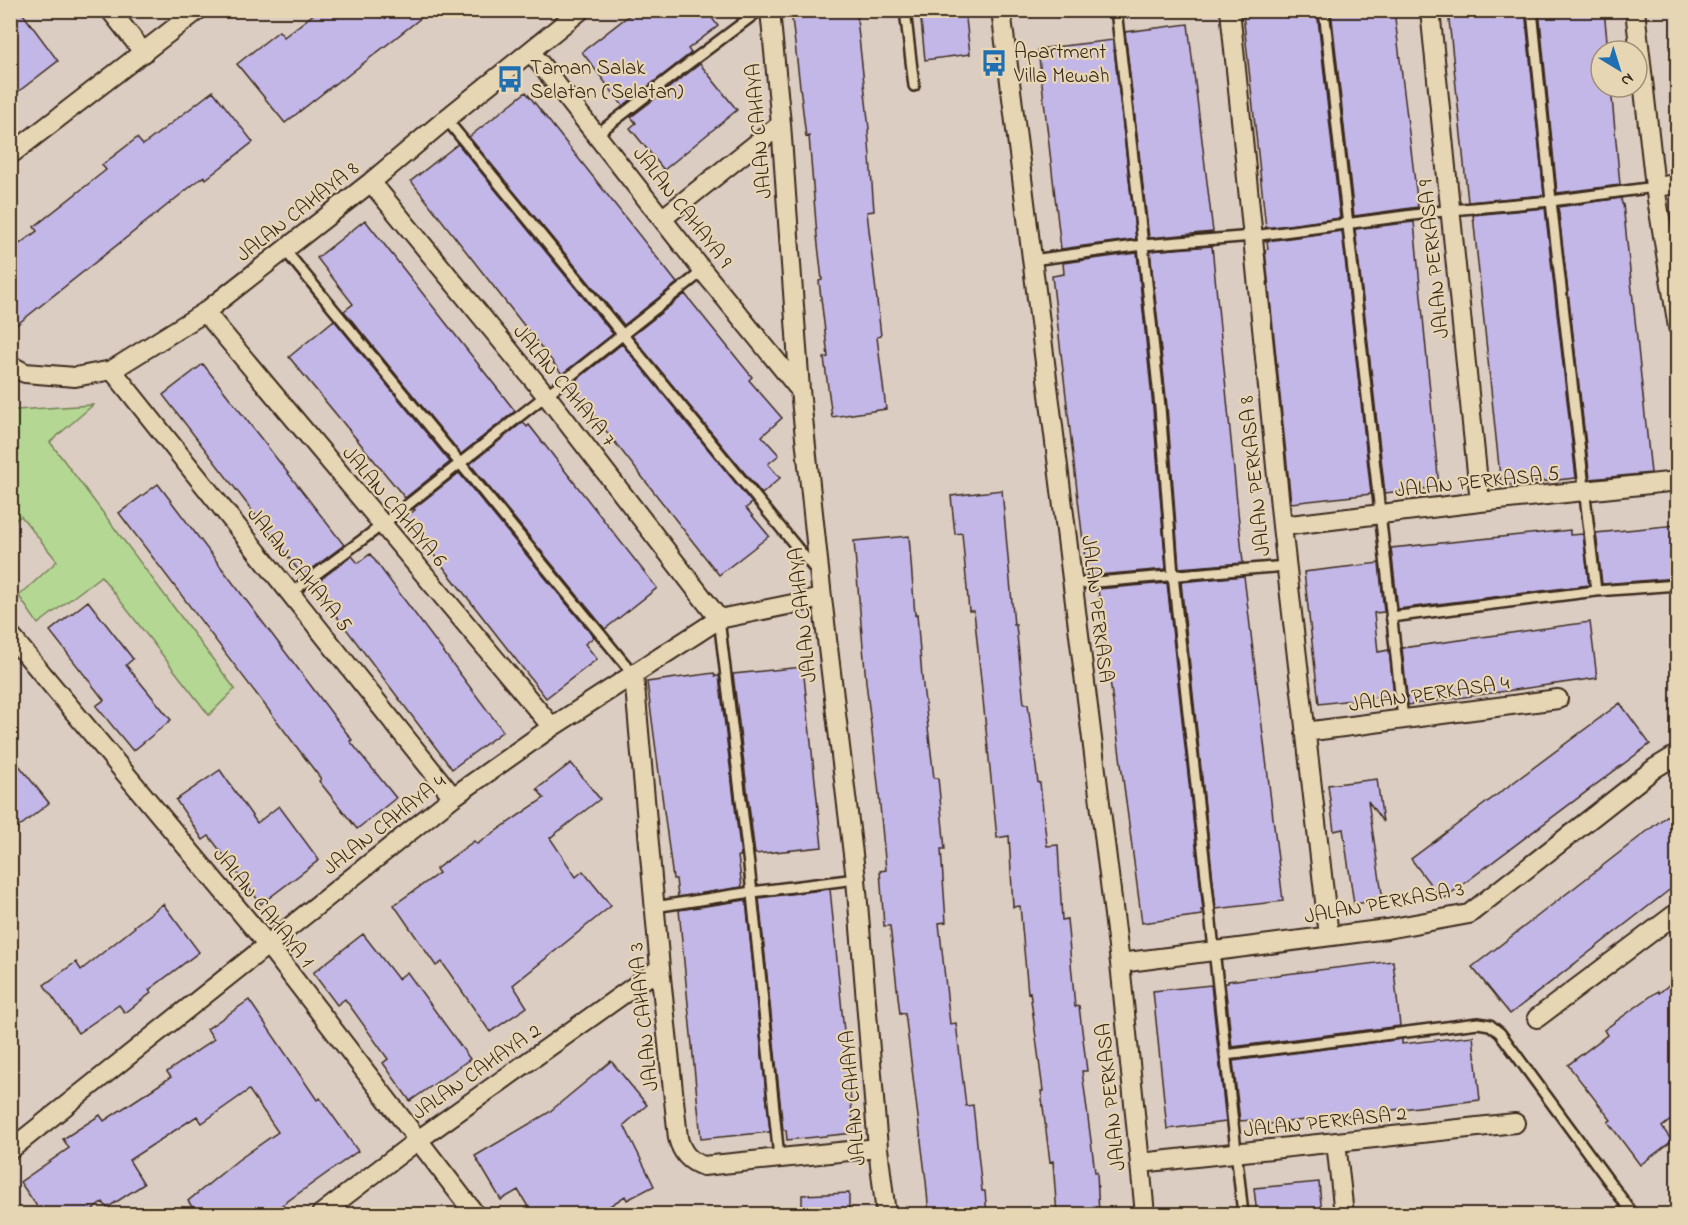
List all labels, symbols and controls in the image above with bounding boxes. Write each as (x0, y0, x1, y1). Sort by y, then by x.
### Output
place label: Apartment Villa Mewah (1013, 38, 1110, 92)
north arrow (1589, 39, 1649, 99)
bus stop icon: Apartment Villa Mewah (979, 48, 1009, 78)
place label: Taman Salak Selatan (Selatan) (530, 54, 683, 108)
street label: JALAN CAHAYA (739, 62, 781, 200)
bus stop icon: Taman Salak Selatan (Selatan) (495, 64, 525, 94)
text: N (1615, 66, 1639, 92)
street label: JALAN CAHAYA 9 (624, 141, 739, 276)
street label: JALAN CAHAYA 8 (230, 155, 366, 270)
street label: JALAN PERKASA 9 (1412, 177, 1458, 340)
street label: JALAN CAHAYA 7 (505, 319, 622, 454)
street label: JALAN PERKASA 8 (1233, 394, 1279, 558)
street label: JALAN CAHAYA 6 (334, 440, 453, 574)
street label: JALAN PERKASA 5 (1393, 459, 1561, 507)
street label: JALAN CAHAYA 5 (239, 501, 358, 639)
street label: JALAN PERKASA (1072, 534, 1120, 685)
street label: JALAN CAHAYA (782, 546, 826, 684)
street label: JALAN PERKASA 4 (1347, 669, 1512, 721)
street label: JALAN CAHAYA 4 (317, 768, 454, 883)
street label: JALAN CAHAYA 1 (204, 842, 321, 975)
street label: JALAN PERKASA 3 (1302, 875, 1467, 933)
street label: JALAN CAHAYA 3 (622, 941, 668, 1093)
street label: JALAN CAHAYA 2 (407, 1017, 548, 1128)
street label: JALAN PERKASA (1089, 1022, 1135, 1172)
street label: JALAN CAHAYA (833, 1029, 875, 1167)
street label: JALAN PERKASA 2 (1242, 1100, 1408, 1146)

